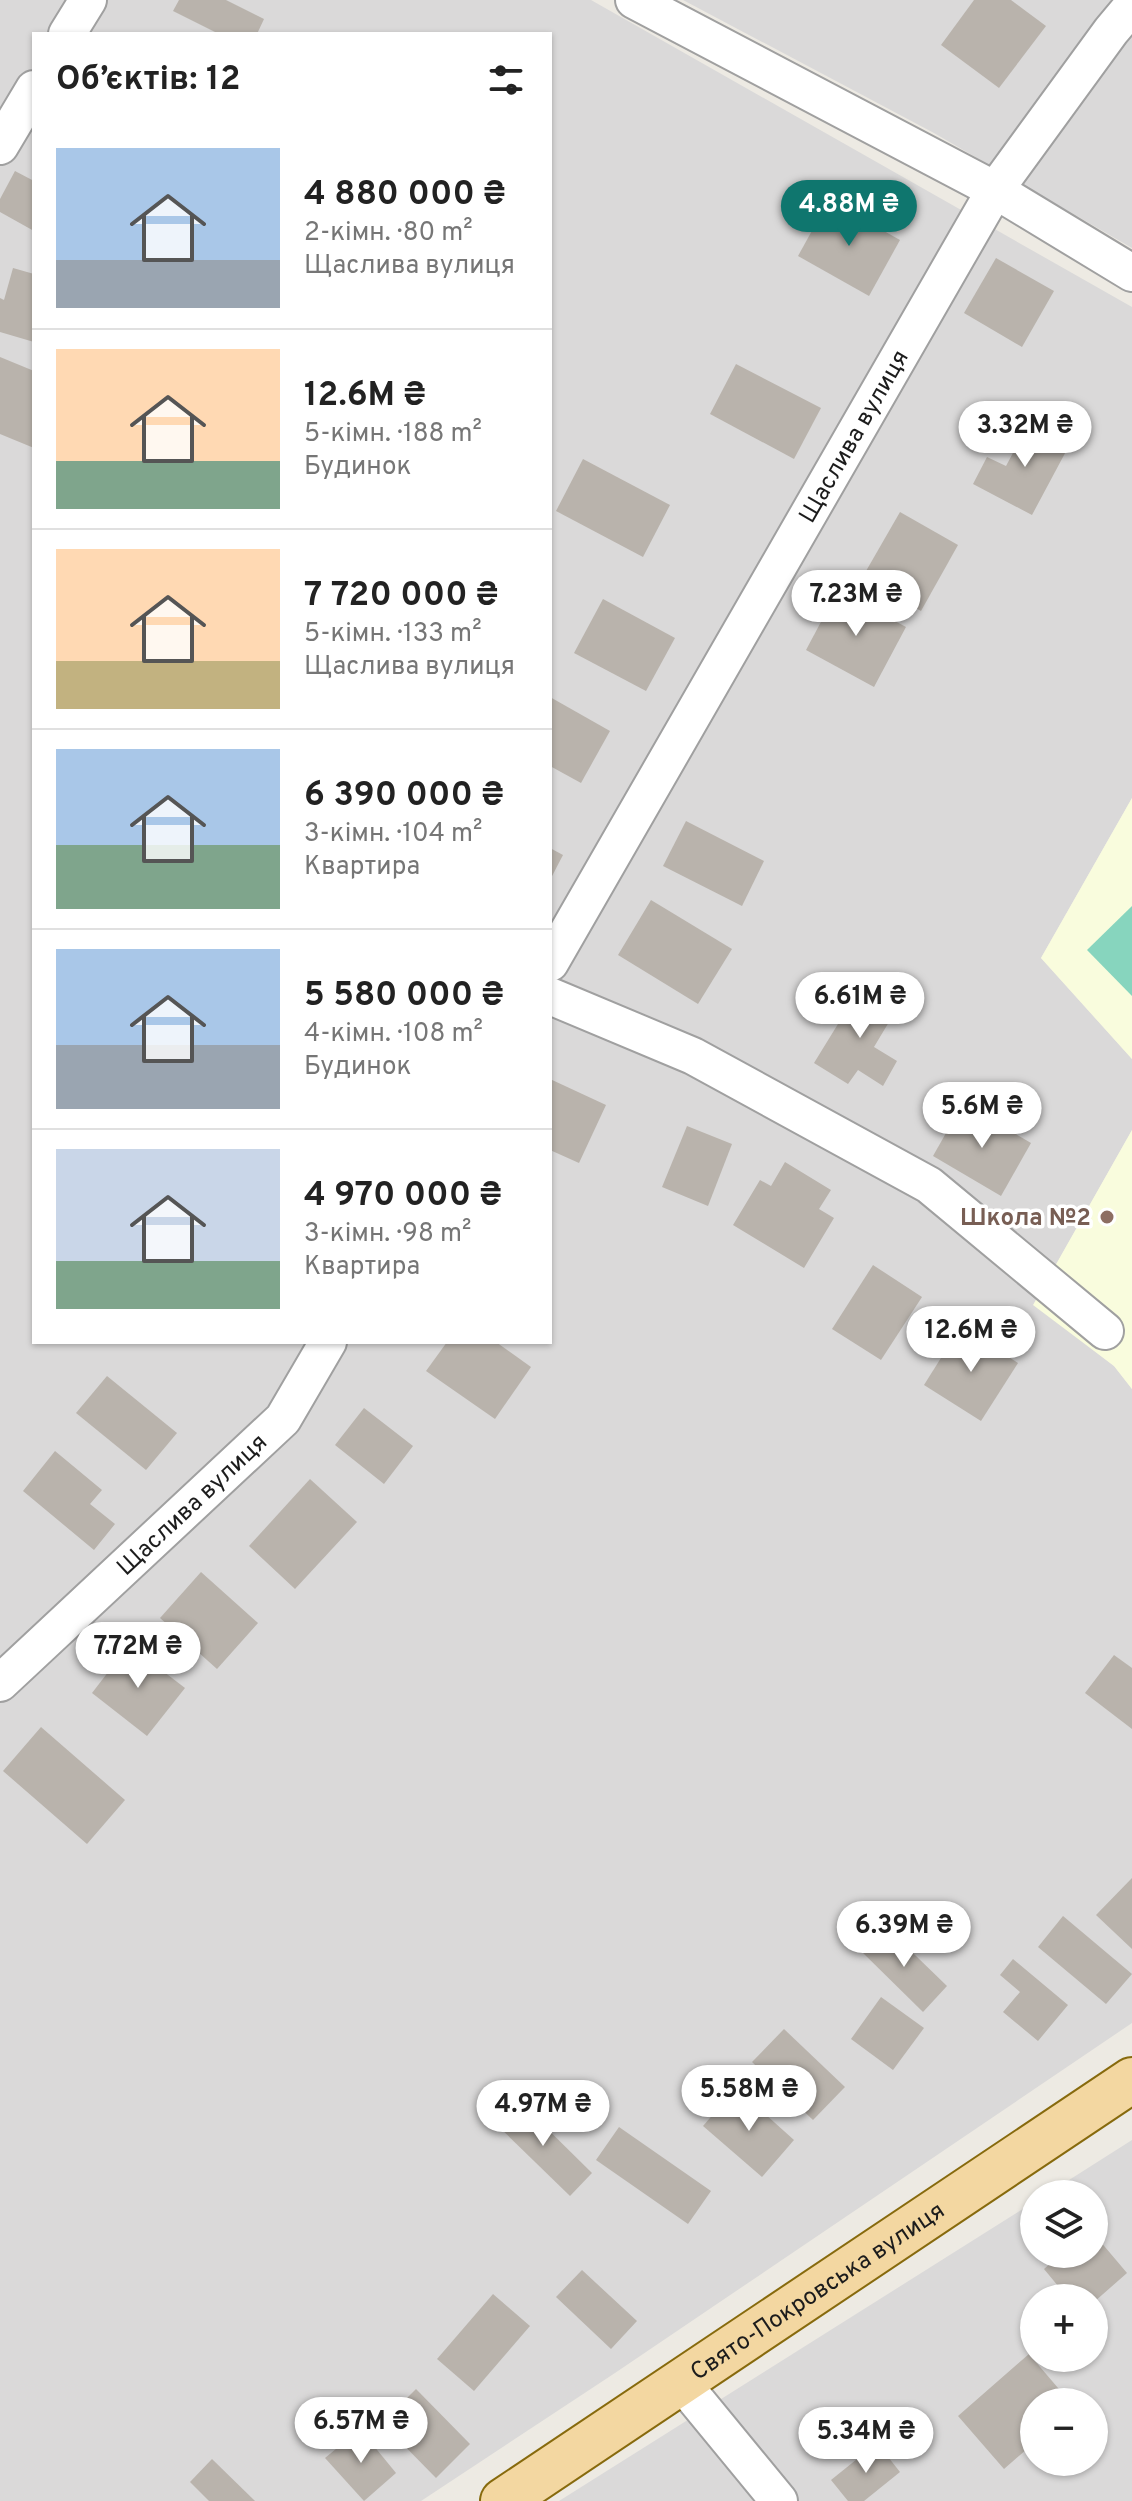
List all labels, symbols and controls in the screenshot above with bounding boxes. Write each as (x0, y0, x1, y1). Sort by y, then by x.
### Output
icon: filters (484, 58, 528, 102)
text: Об’єктів: 12 (56, 59, 240, 102)
text: 4 880 000 ₴ (304, 174, 506, 217)
icon: home (120, 180, 216, 276)
pin: 4.88M ₴ (775, 180, 923, 248)
text: 4.88M ₴ (799, 189, 899, 222)
text: 2-кімн. · 80 m² (304, 217, 473, 250)
text: Щаслива вулиця (304, 250, 515, 283)
street label: Щаслива вулиця (793, 345, 917, 529)
text: 12.6M ₴ (304, 375, 426, 418)
icon: home (120, 381, 216, 477)
pin: 3.32M ₴ (951, 401, 1099, 469)
text: 3.32M ₴ (977, 410, 1073, 443)
text: 5-кімн. · 188 m² (304, 418, 482, 451)
text: Будинок (304, 451, 411, 484)
pin: 7.23M ₴ (782, 570, 930, 638)
text: 7 720 000 ₴ (304, 575, 498, 618)
text: 7.23M ₴ (810, 579, 902, 612)
icon: home (120, 581, 216, 677)
text: 5-кімн. · 133 m² (304, 618, 482, 651)
text: Щаслива вулиця (304, 651, 515, 684)
text: 6 390 000 ₴ (304, 775, 504, 818)
icon: home (120, 781, 216, 877)
text: 3-кімн. · 104 m² (304, 818, 482, 851)
text: Квартира (304, 851, 420, 884)
pin: 6.61M ₴ (786, 972, 934, 1040)
text: 5 580 000 ₴ (304, 975, 504, 1018)
icon: home (120, 981, 216, 1077)
text: 6.61M ₴ (813, 981, 907, 1014)
text: 4-кімн. · 108 m² (304, 1018, 483, 1051)
text: Будинок (304, 1051, 411, 1084)
pin: 5.6M ₴ (917, 1082, 1047, 1150)
text: 5.6M ₴ (941, 1091, 1023, 1124)
text: 4 970 000 ₴ (304, 1175, 502, 1218)
icon: home (120, 1181, 216, 1277)
place label: Школа №2 (960, 1204, 1091, 1234)
marker: Школа №2 (1098, 1208, 1116, 1226)
text: 3-кімн. · 98 m² (304, 1218, 471, 1251)
text: Квартира (304, 1251, 420, 1284)
pin: 12.6M ₴ (897, 1306, 1045, 1374)
text: 12.6M ₴ (924, 1315, 1018, 1348)
street label: Щаслива вулиця (111, 1428, 274, 1583)
pin: 7.72M ₴ (64, 1622, 212, 1690)
text: 7.72M ₴ (94, 1631, 182, 1664)
pin: 6.39M ₴ (830, 1901, 978, 1969)
text: 6.39M ₴ (855, 1910, 953, 1943)
pin: 5.58M ₴ (675, 2065, 823, 2133)
text: 5.58M ₴ (700, 2074, 798, 2107)
pin: 4.97M ₴ (469, 2080, 617, 2148)
text: 4.97M ₴ (494, 2089, 592, 2122)
map controls (1020, 2180, 1108, 2476)
button: layers (1020, 2180, 1108, 2268)
street label: Свято-Покровська вулиця (685, 2197, 951, 2388)
button: + (1020, 2284, 1108, 2372)
button: − (1020, 2388, 1108, 2476)
pin: 6.57M ₴ (287, 2397, 435, 2465)
text: 6.57M ₴ (313, 2406, 409, 2439)
pin: 5.34M ₴ (792, 2407, 940, 2475)
text: 5.34M ₴ (816, 2416, 916, 2449)

